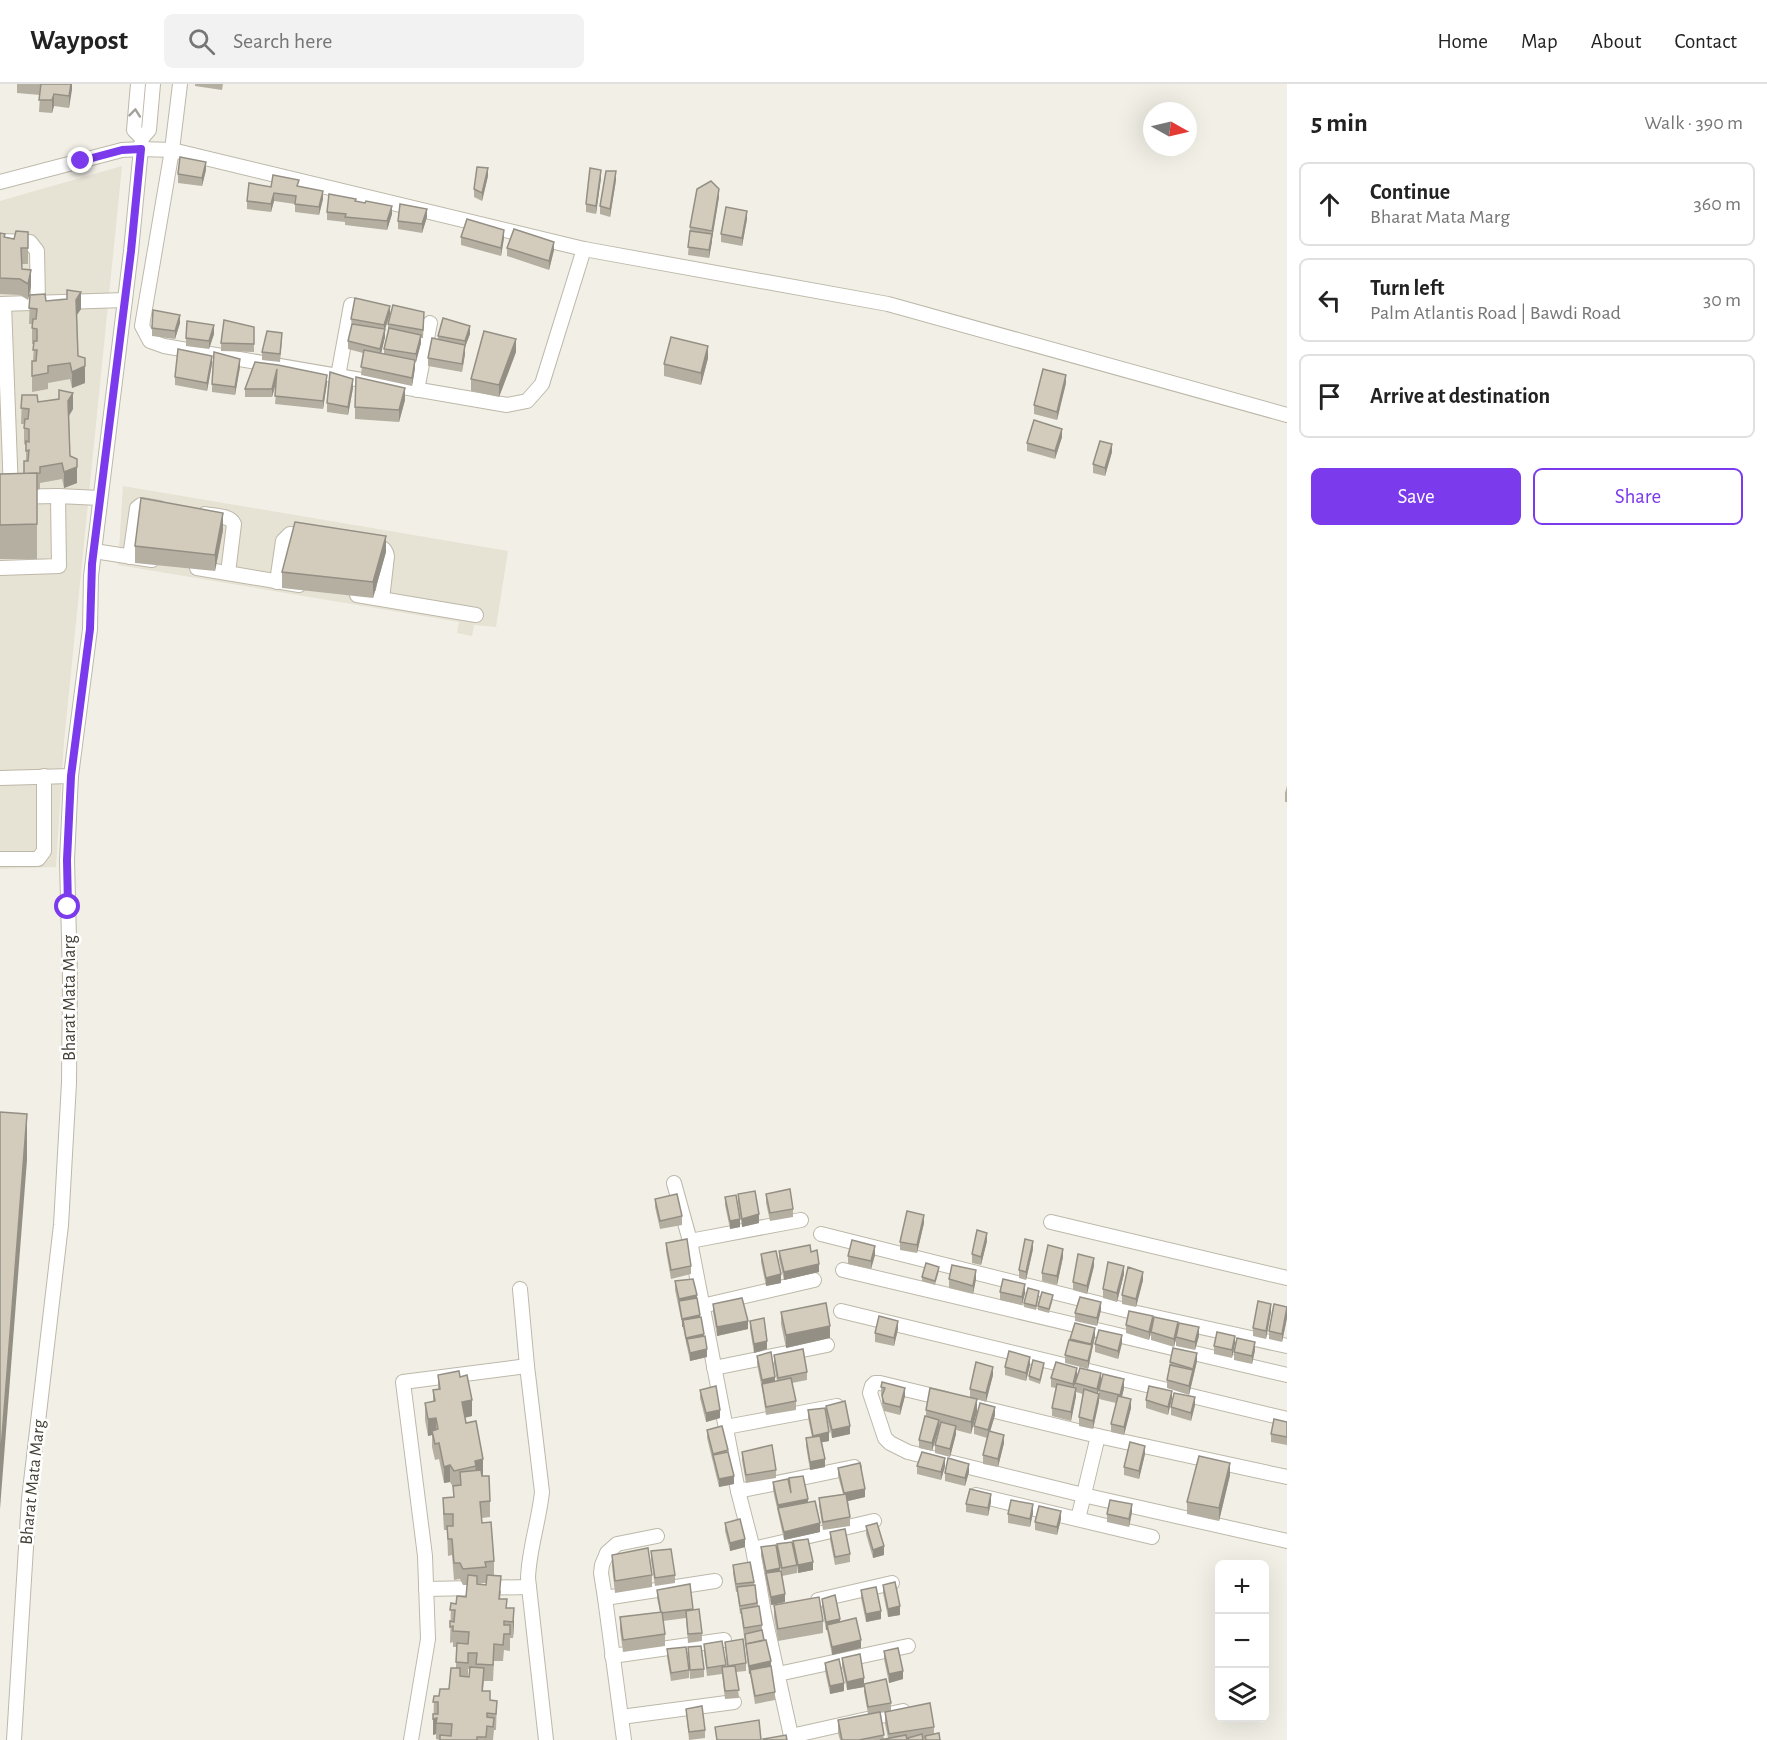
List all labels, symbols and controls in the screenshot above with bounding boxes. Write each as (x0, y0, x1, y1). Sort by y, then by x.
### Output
search box (164, 14, 584, 68)
icon: search (185, 25, 218, 58)
text: Waypost (30, 27, 128, 55)
text: Search here (233, 30, 333, 52)
text: Home (1437, 31, 1488, 52)
text: Map (1521, 31, 1558, 52)
text: About (1591, 31, 1641, 52)
text: Contact (1674, 31, 1737, 52)
north arrow (1143, 102, 1197, 156)
one-way arrow (129, 108, 141, 117)
text: 5 min (1311, 110, 1368, 136)
text: Walk · 390 m (1644, 113, 1743, 133)
route end (67, 147, 93, 173)
text: Continue (1370, 181, 1450, 203)
icon: ahead (1313, 188, 1346, 221)
text: 360 m (1694, 194, 1741, 214)
text: Bharat Mata Marg (1370, 207, 1510, 227)
text: Turn left (1370, 277, 1444, 299)
icon: left (1313, 284, 1346, 317)
text: 30 m (1703, 290, 1741, 310)
text: Palm Atlantis Road | Bawdi Road (1370, 303, 1621, 323)
icon: arrive (1313, 380, 1346, 413)
text: Arrive at destination (1370, 385, 1550, 407)
button: Save (1311, 468, 1521, 525)
button: Share (1533, 468, 1743, 525)
route start (54, 893, 80, 919)
street label: Bharat Mata Marg (61, 935, 79, 1061)
street label: Bharat Mata Marg (17, 1418, 49, 1546)
map controls (1215, 1560, 1269, 1722)
button: + (1215, 1560, 1269, 1614)
button: − (1215, 1614, 1269, 1668)
button: layers (1215, 1668, 1269, 1722)

